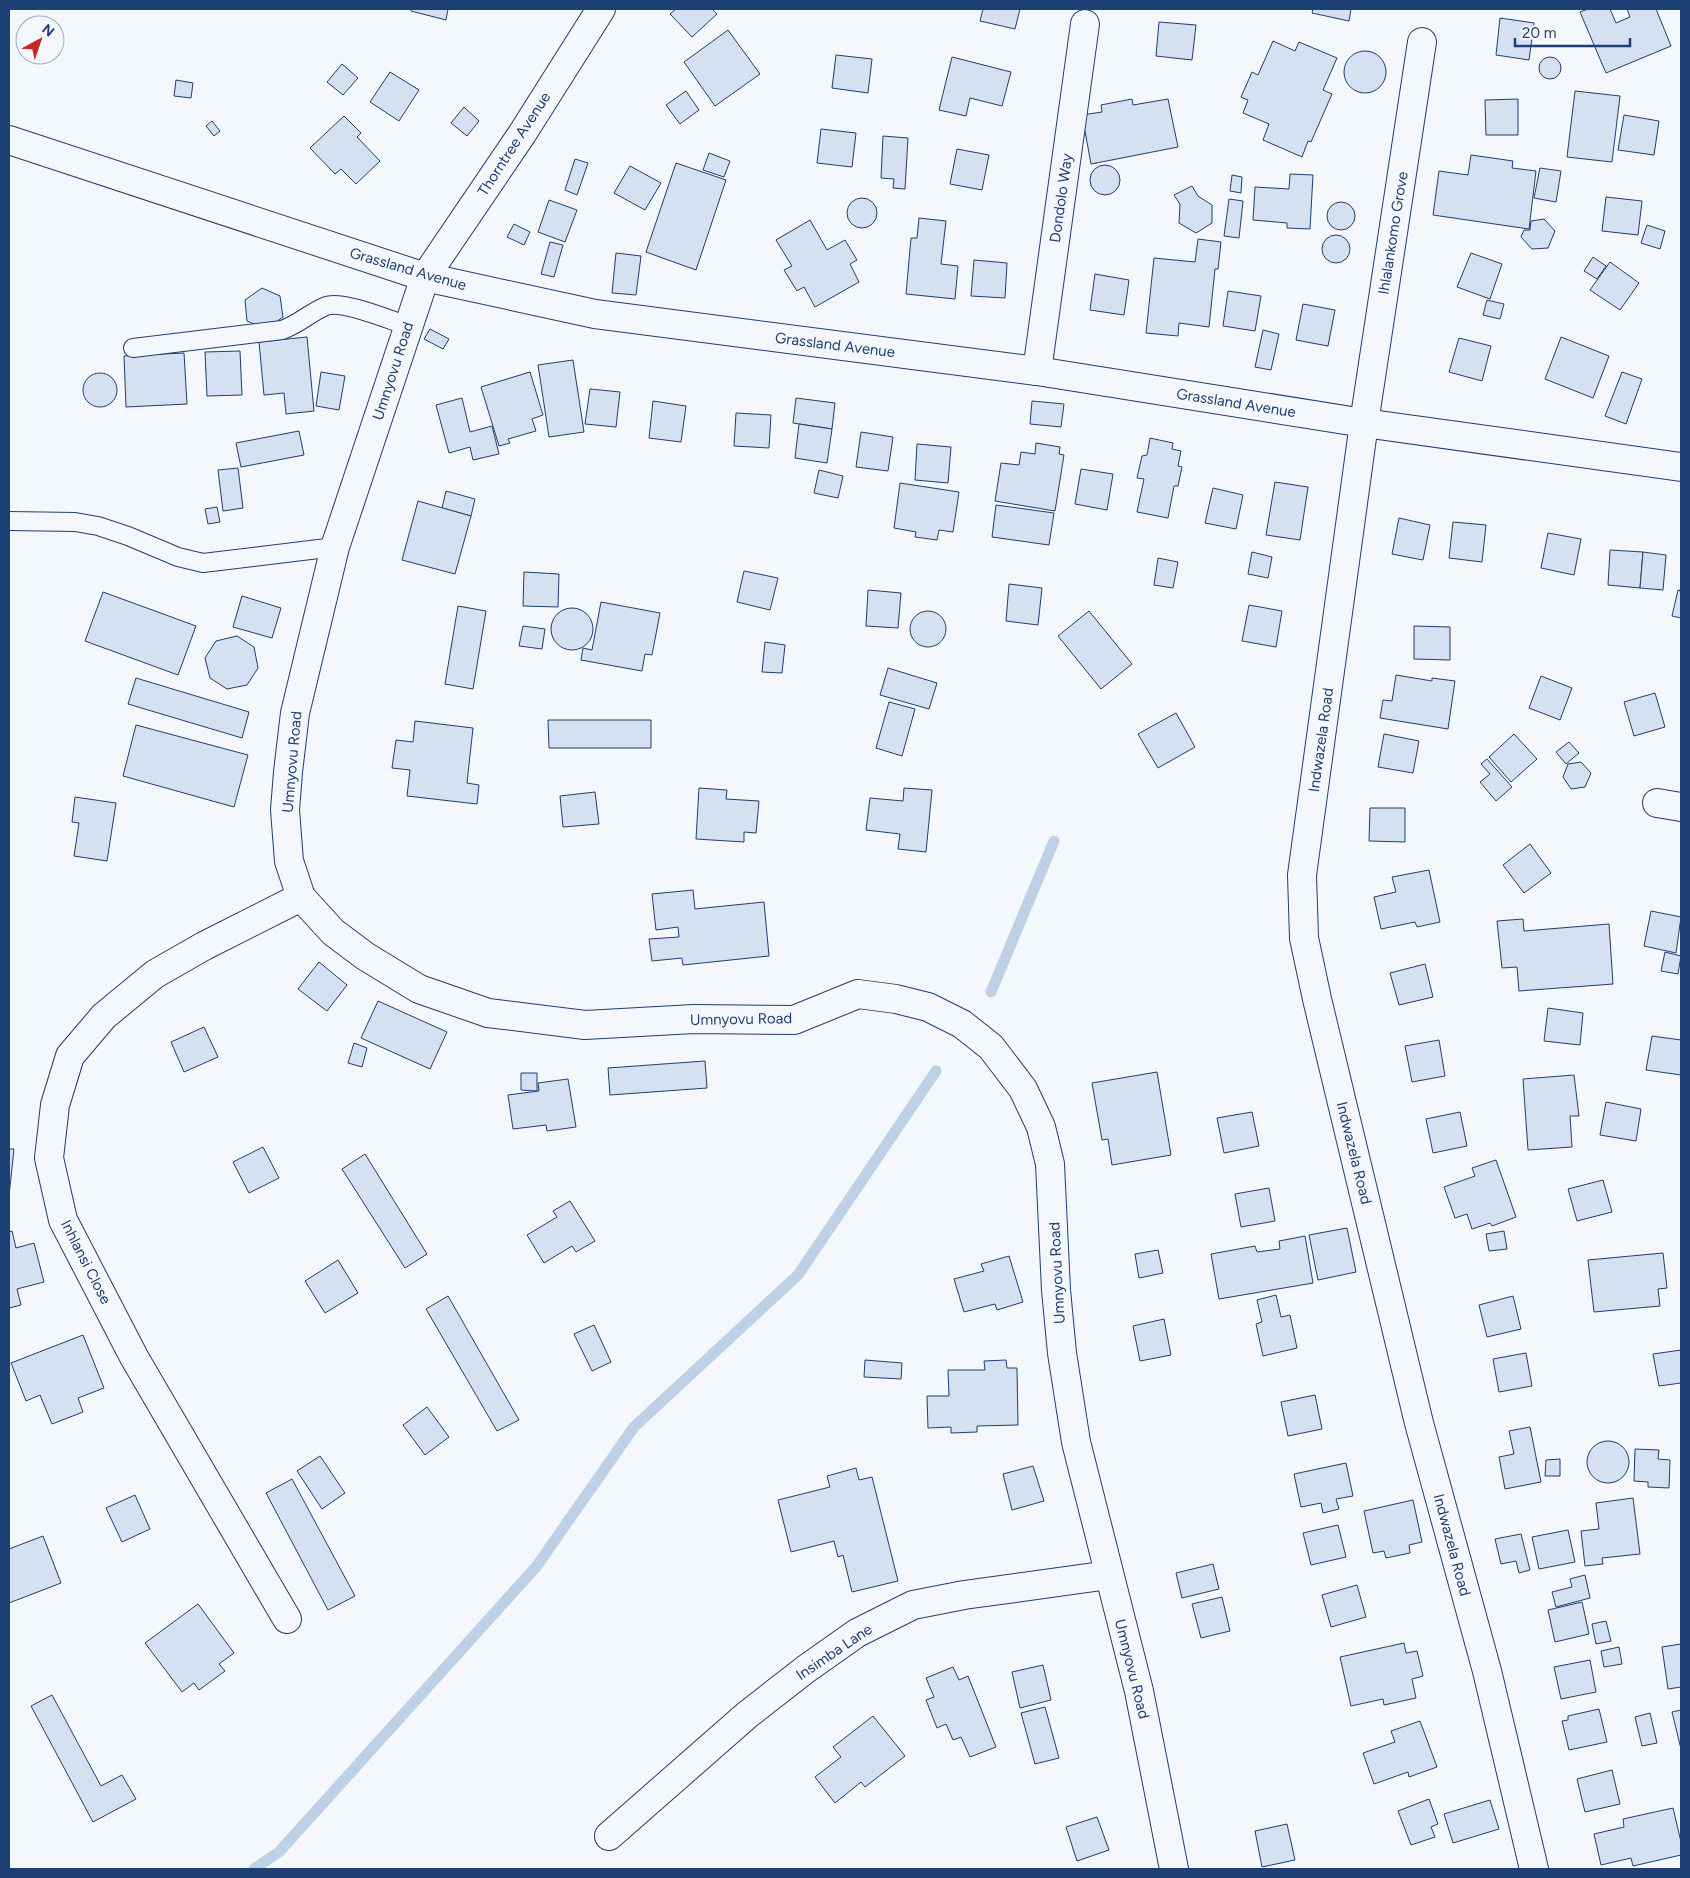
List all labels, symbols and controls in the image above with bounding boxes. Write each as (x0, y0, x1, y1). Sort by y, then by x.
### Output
north arrow (15, 15, 65, 65)
scale bar (1515, 15, 1630, 47)
text: N (38, 20, 58, 40)
text: 20 m (1522, 24, 1556, 42)
street label: Thorntree Avenue (474, 89, 554, 199)
street label: Dondolo Way (1046, 152, 1076, 244)
street label: Ihlalankomo Grove (1374, 170, 1412, 296)
street label: Grassland Avenue (348, 244, 468, 294)
street label: Umnyovu Road (369, 320, 417, 422)
street label: Grassland Avenue (774, 329, 896, 361)
street label: Grassland Avenue (1175, 385, 1297, 421)
street label: Indwazela Road (1305, 687, 1337, 793)
street label: Umnyovu Road (279, 710, 305, 814)
street label: Umnyovu Road (690, 1009, 792, 1029)
street label: Indwazela Road (1333, 1100, 1375, 1206)
street label: Inhlansi Close (57, 1217, 115, 1307)
street label: Umnyovu Road (1045, 1221, 1069, 1325)
street label: Indwazela Road (1430, 1492, 1474, 1598)
street label: Umnyovu Road (1111, 1617, 1153, 1721)
street label: Insimba Lane (793, 1620, 875, 1684)

